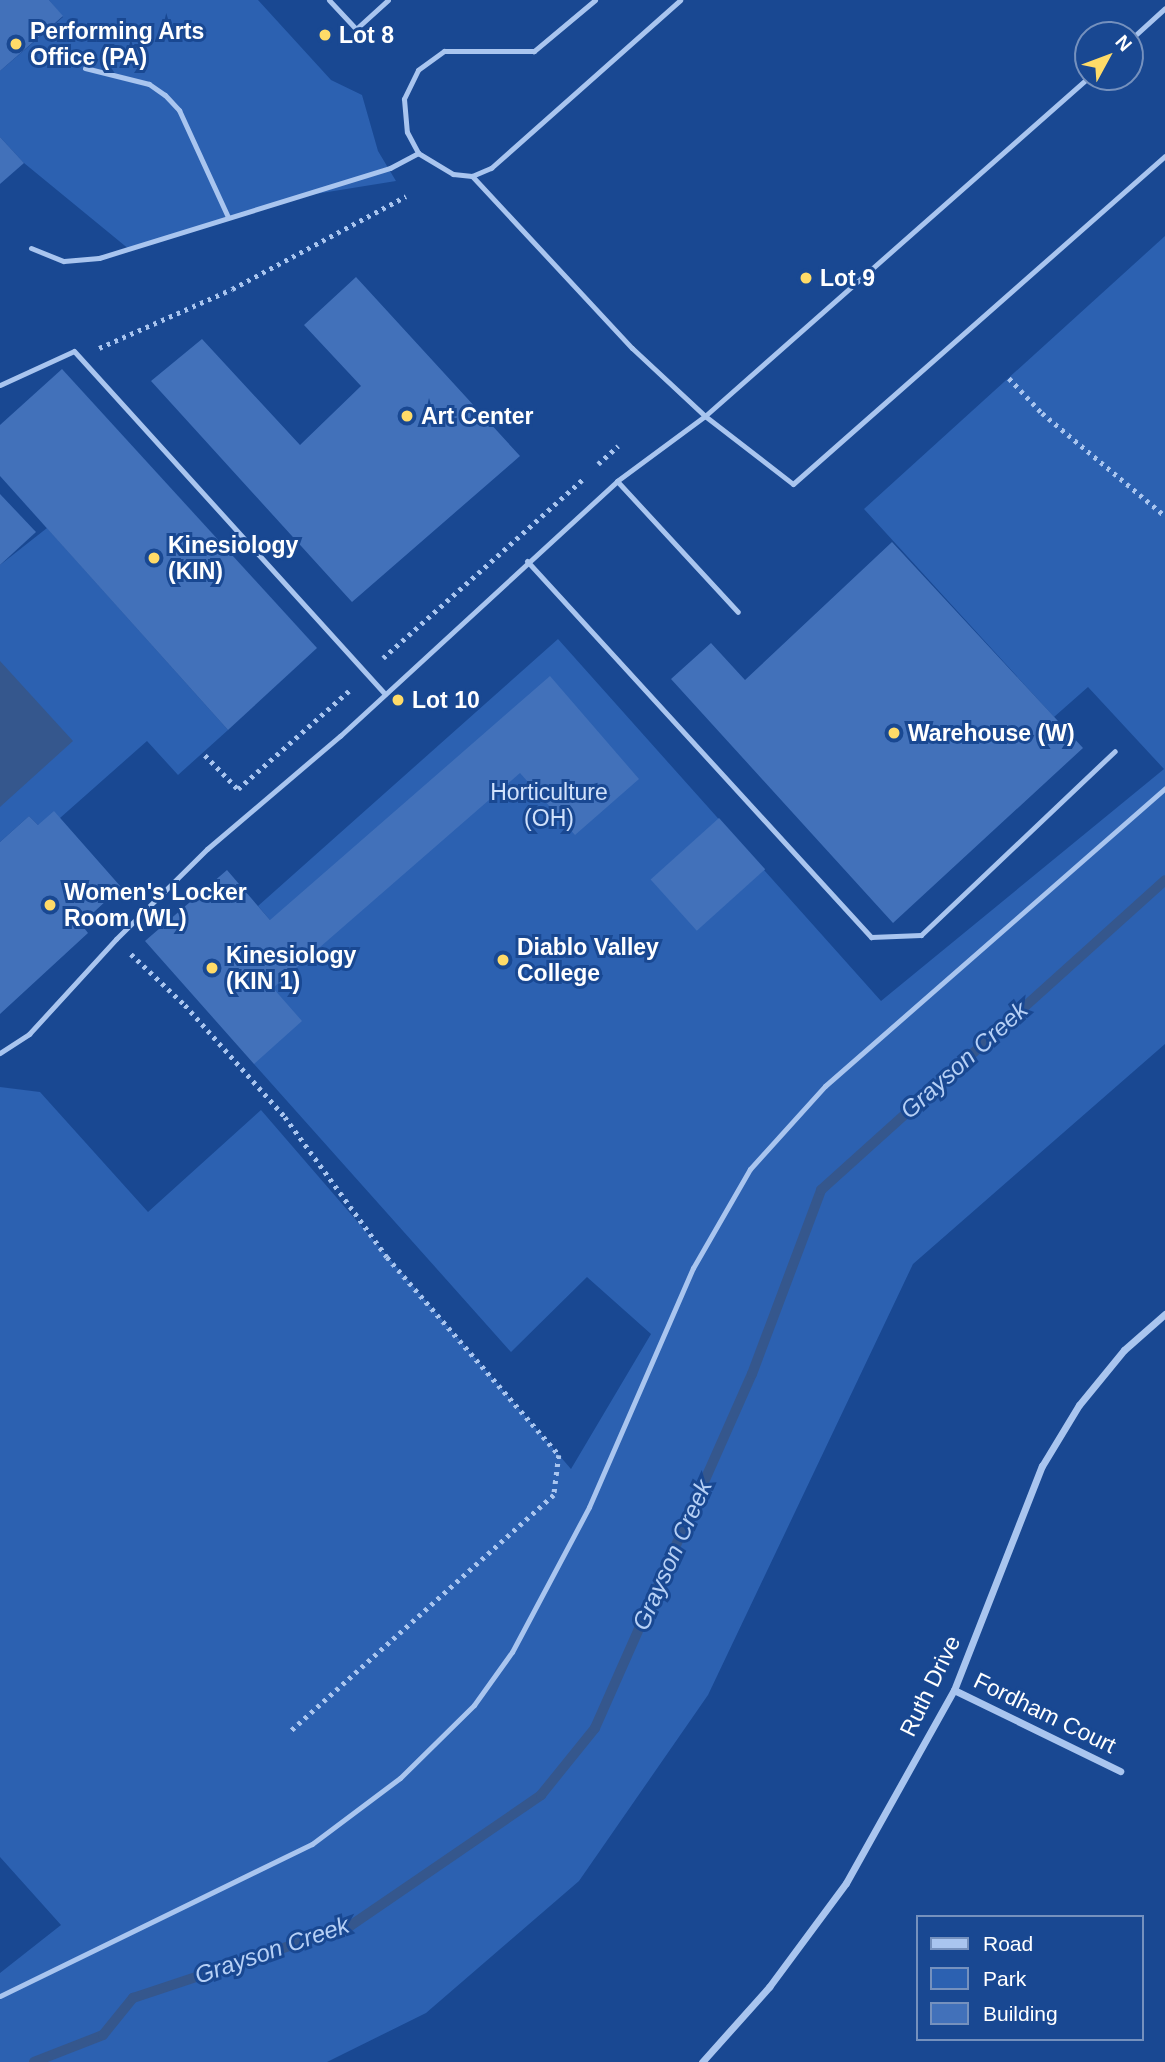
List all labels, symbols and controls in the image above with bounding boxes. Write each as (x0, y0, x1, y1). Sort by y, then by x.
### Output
place label: Performing Arts Office (PA) (30, 17, 205, 71)
place label: Lot 8 (339, 21, 394, 49)
north arrow (1074, 21, 1144, 91)
marker: Lot 8 (317, 27, 333, 43)
text: N (1111, 31, 1136, 55)
marker: Performing Arts Office (PA) (8, 36, 24, 52)
place label: Lot 9 (820, 264, 875, 292)
marker: Lot 9 (798, 270, 814, 286)
place label: Art Center (421, 402, 533, 430)
marker: Art Center (399, 408, 415, 424)
place label: Kinesiology (KIN) (168, 531, 298, 585)
marker: Kinesiology (KIN) (146, 550, 162, 566)
place label: Lot 10 (412, 686, 480, 714)
marker: Lot 10 (390, 692, 406, 708)
place label: Warehouse (W) (908, 719, 1075, 747)
marker: Warehouse (W) (886, 725, 902, 741)
park label: Horticulture (OH) (490, 778, 608, 832)
place label: Women's Locker Room (WL) (64, 878, 247, 932)
marker: Women's Locker Room (WL) (42, 897, 58, 913)
place label: Diablo Valley College (517, 933, 659, 987)
place label: Kinesiology (KIN 1) (226, 941, 356, 995)
marker: Diablo Valley College (495, 952, 511, 968)
marker: Kinesiology (KIN 1) (204, 960, 220, 976)
water label: Grayson Creek (894, 995, 1034, 1125)
water label: Grayson Creek (626, 1475, 718, 1635)
street label: Ruth Drive (894, 1631, 966, 1741)
street label: Fordham Court (969, 1667, 1121, 1759)
water label: Grayson Creek (191, 1910, 353, 1990)
legend (916, 1915, 1144, 2041)
text: Road (983, 1932, 1033, 1955)
text: Park (983, 1967, 1026, 1990)
text: Building (983, 2002, 1058, 2025)

